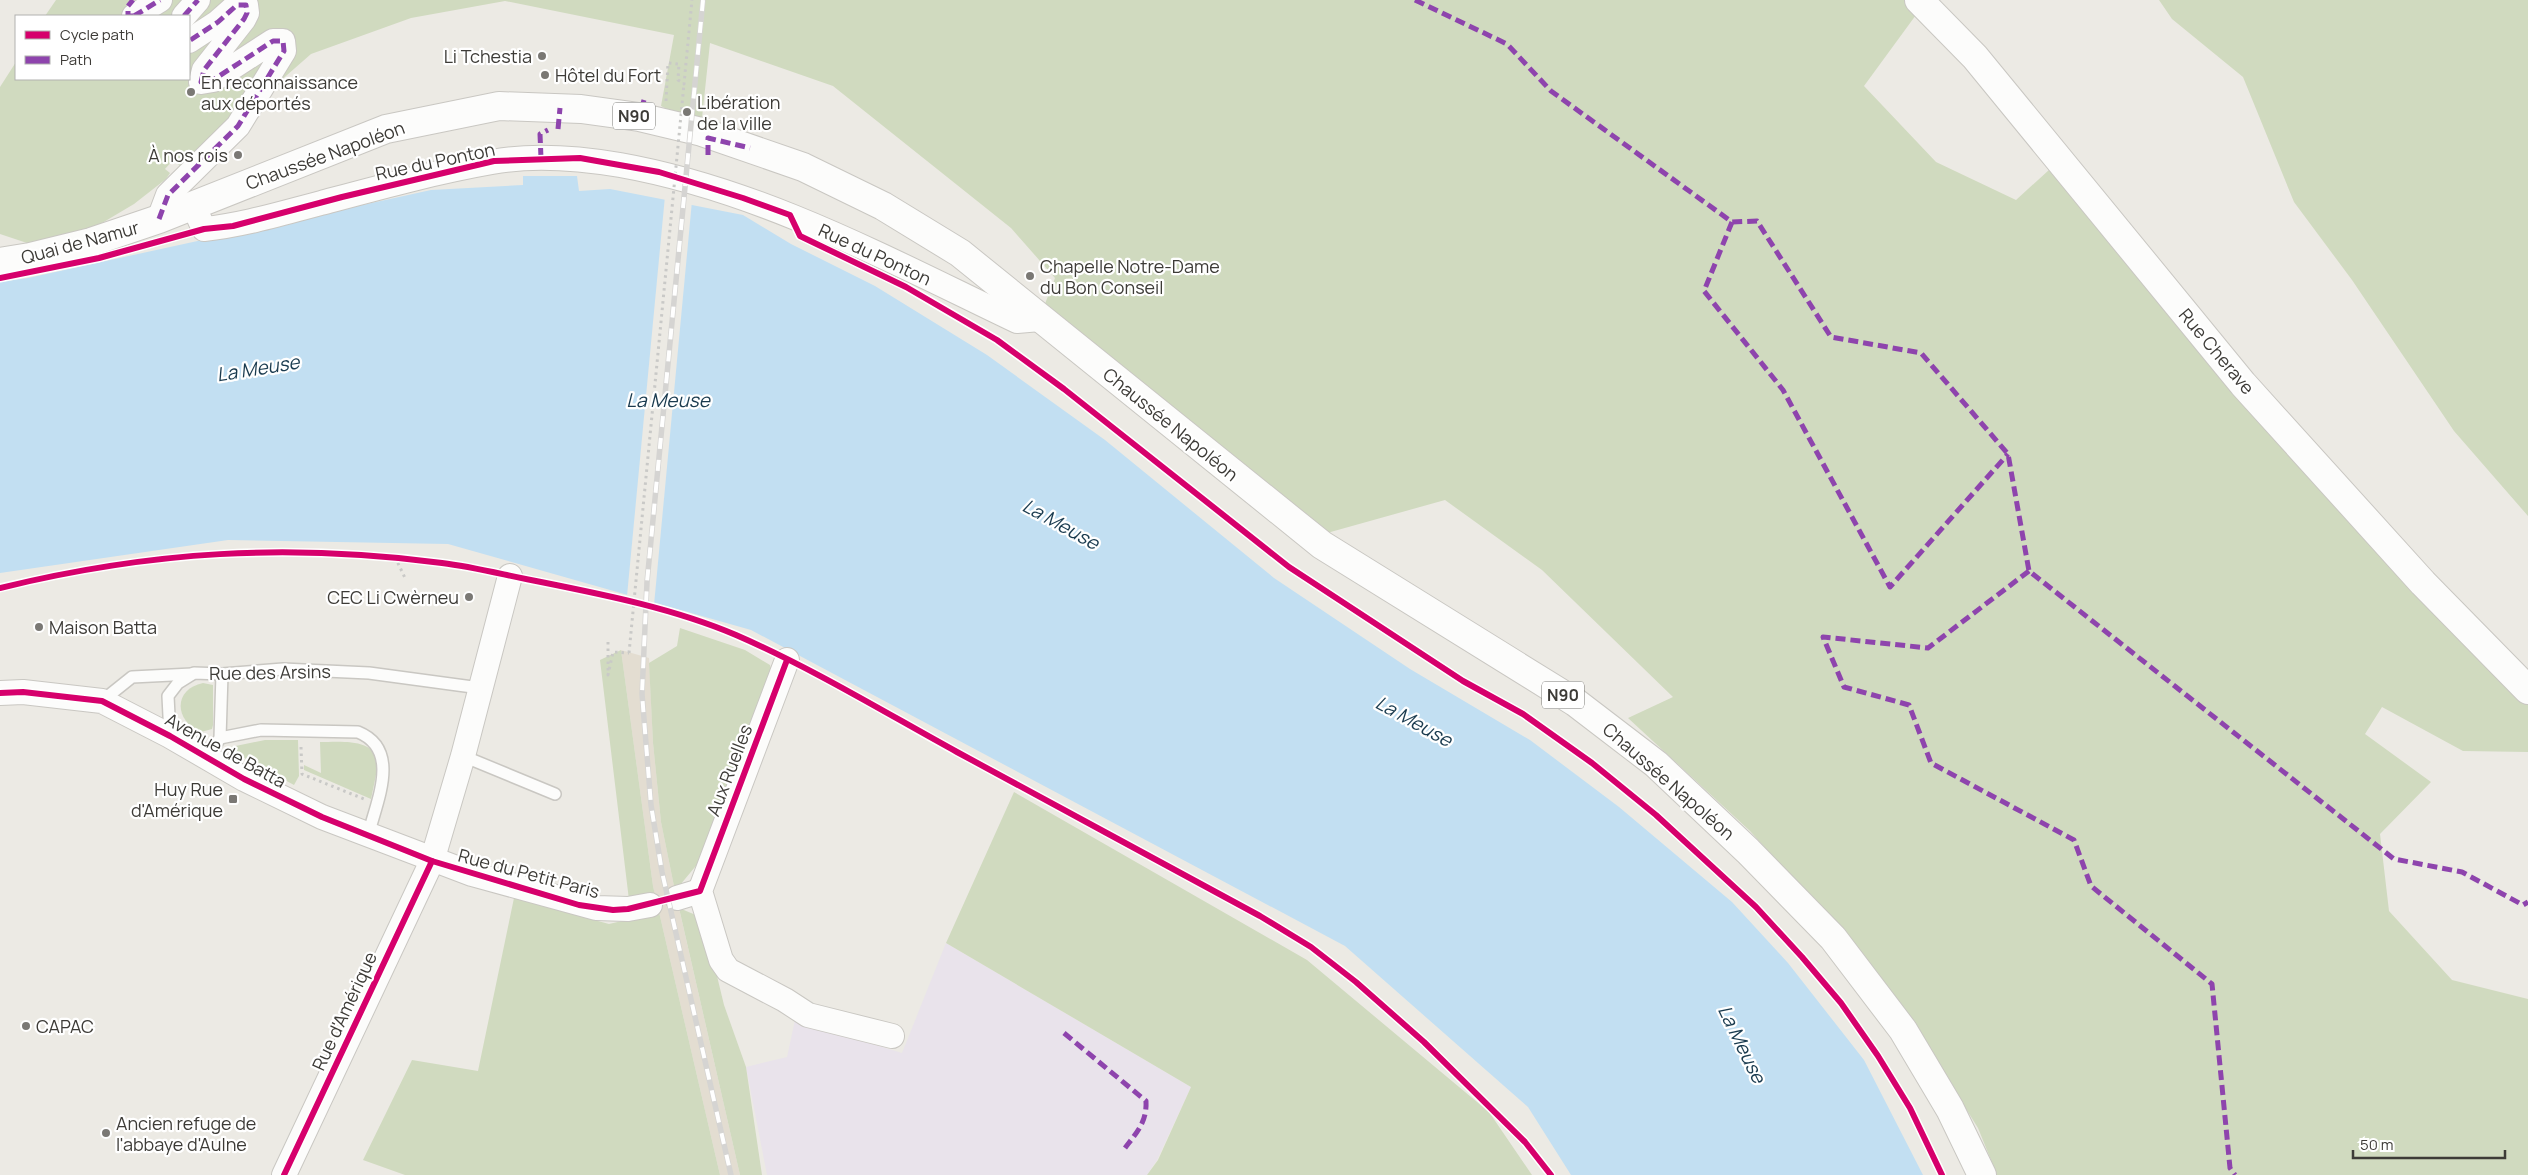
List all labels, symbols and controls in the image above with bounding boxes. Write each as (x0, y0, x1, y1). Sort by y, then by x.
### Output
legend (15, 15, 190, 80)
text: Cycle path (60, 24, 134, 45)
place label: Li Tchestia (444, 44, 532, 68)
text: Path (60, 49, 92, 70)
marker: Li Tchestia (536, 50, 548, 62)
place label: Hôtel du Fort (555, 63, 661, 87)
marker: Hôtel du Fort (539, 69, 551, 81)
place label: En reconnaissance aux déportés (201, 70, 358, 115)
marker: En reconnaissance aux déportés (185, 86, 197, 98)
place label: Libération de la ville (697, 90, 780, 135)
road number: N90 (613, 102, 655, 130)
marker: Libération de la ville (681, 106, 693, 118)
street label: Chaussée Napoléon (242, 115, 408, 195)
street label: Rue du Ponton (373, 137, 497, 185)
place label: À nos rois (148, 143, 228, 167)
marker: À nos rois (232, 149, 244, 161)
street label: Quai de Namur (18, 215, 142, 269)
street label: Rue du Ponton (815, 217, 935, 291)
place label: Chapelle Notre-Dame du Bon Conseil (1040, 254, 1220, 299)
marker: Chapelle Notre-Dame du Bon Conseil (1024, 270, 1036, 282)
street label: Rue Cherave (2174, 303, 2260, 399)
water label: La Meuse (215, 348, 303, 387)
street label: Chaussée Napoléon (1098, 362, 1244, 486)
water label: La Meuse (626, 387, 712, 413)
water label: La Meuse (1018, 492, 1105, 557)
place label: CEC Li Cwèrneu (327, 585, 459, 609)
marker: CEC Li Cwèrneu (463, 591, 475, 603)
place label: Maison Batta (49, 615, 157, 639)
marker: Maison Batta (33, 621, 45, 633)
street label: Rue des Arsins (209, 659, 331, 685)
road number: N90 (1542, 682, 1584, 708)
water label: La Meuse (1371, 689, 1458, 754)
street label: Avenue de Batta (161, 707, 291, 793)
street label: Chaussée Napoléon (1598, 717, 1740, 845)
street label: Aux Ruelles (701, 721, 757, 819)
place label: Huy Rue d'Amérique (131, 777, 223, 822)
marker: Huy Rue d'Amérique (227, 793, 239, 805)
street label: Rue du Petit Paris (456, 843, 602, 903)
street label: Rue d'Amérique (306, 948, 382, 1074)
water label: La Meuse (1712, 1001, 1773, 1089)
place label: CAPAC (36, 1014, 94, 1038)
marker: CAPAC (20, 1020, 32, 1032)
place label: Ancien refuge de l'abbaye d'Aulne (116, 1111, 256, 1156)
marker: Ancien refuge de l'abbaye d'Aulne (100, 1127, 112, 1139)
scale bar (2353, 1128, 2506, 1160)
text: 50 m (2360, 1134, 2394, 1155)

